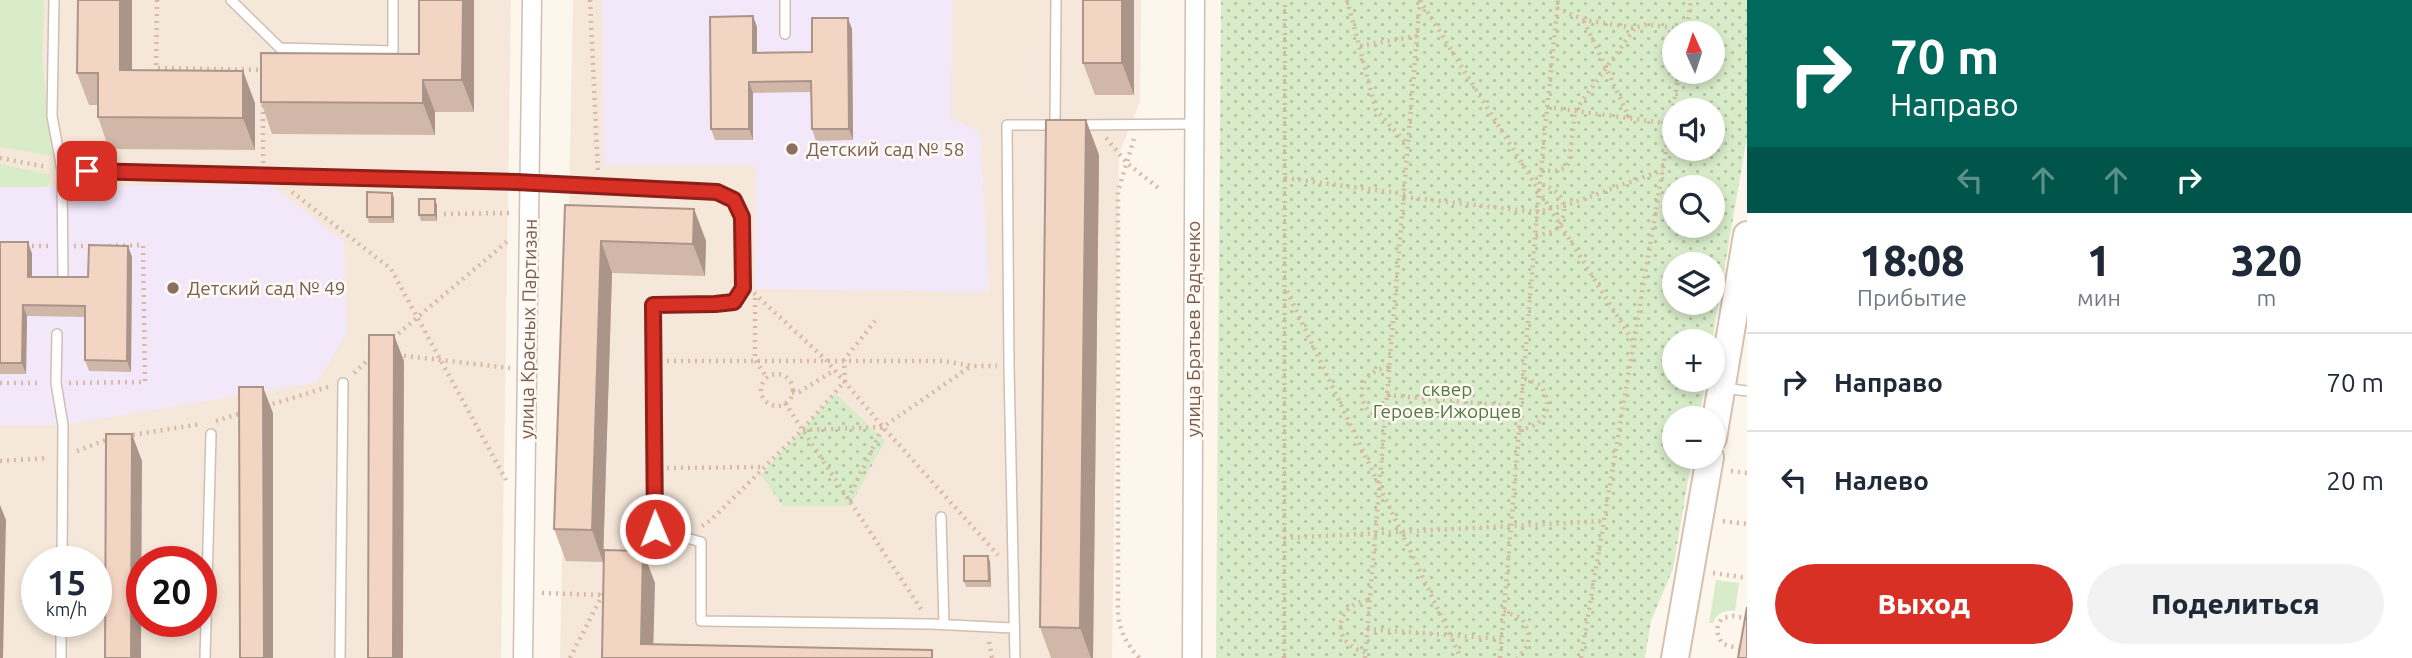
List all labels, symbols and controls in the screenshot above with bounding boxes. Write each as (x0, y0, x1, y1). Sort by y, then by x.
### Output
north arrow (1662, 21, 1726, 84)
map controls (1662, 21, 1725, 469)
icon: right (1775, 28, 1866, 119)
text: 70 m (1890, 28, 1999, 83)
text: Направо (1890, 86, 2019, 122)
button: sound (1662, 98, 1725, 161)
place label: Детский сад № 58 (806, 138, 964, 160)
pin (57, 141, 117, 201)
marker: Детский сад № 58 (784, 141, 800, 157)
icon: arrive (68, 152, 106, 190)
icon: left (1951, 161, 1989, 199)
icon: ahead (2024, 161, 2062, 199)
icon: ahead (2097, 161, 2135, 199)
icon: right (2170, 161, 2208, 199)
button: search (1662, 175, 1725, 238)
street label: улица Красных Партизан (515, 219, 541, 439)
street label: улица Братьев Радченко (1182, 221, 1204, 437)
text: 18:08 (1859, 237, 1965, 284)
text: 1 (2087, 237, 2111, 284)
text: 320 (2231, 237, 2302, 284)
button: layers (1662, 252, 1725, 315)
place label: Детский сад № 49 (187, 277, 345, 299)
marker: Детский сад № 49 (165, 280, 181, 296)
text: Прибытие (1857, 285, 1967, 310)
text: мин (2077, 285, 2121, 310)
text: m (2256, 285, 2276, 310)
button: + (1662, 329, 1725, 392)
icon: right (1775, 363, 1813, 401)
text: Направо (1834, 368, 1943, 397)
text: 70 m (2326, 368, 2384, 397)
park label: сквер Героев-Ижорцев (1373, 378, 1521, 422)
button: − (1662, 406, 1725, 469)
icon: left (1775, 461, 1813, 499)
text: Налево (1834, 466, 1929, 495)
text: 20 m (2326, 466, 2384, 495)
position arrow (618, 492, 692, 566)
speed limit sign: 20 (126, 546, 217, 637)
text: 15 (47, 562, 86, 602)
button: Выход (1775, 564, 2073, 644)
button: Поделиться (2087, 564, 2384, 644)
text: km/h (46, 599, 87, 619)

